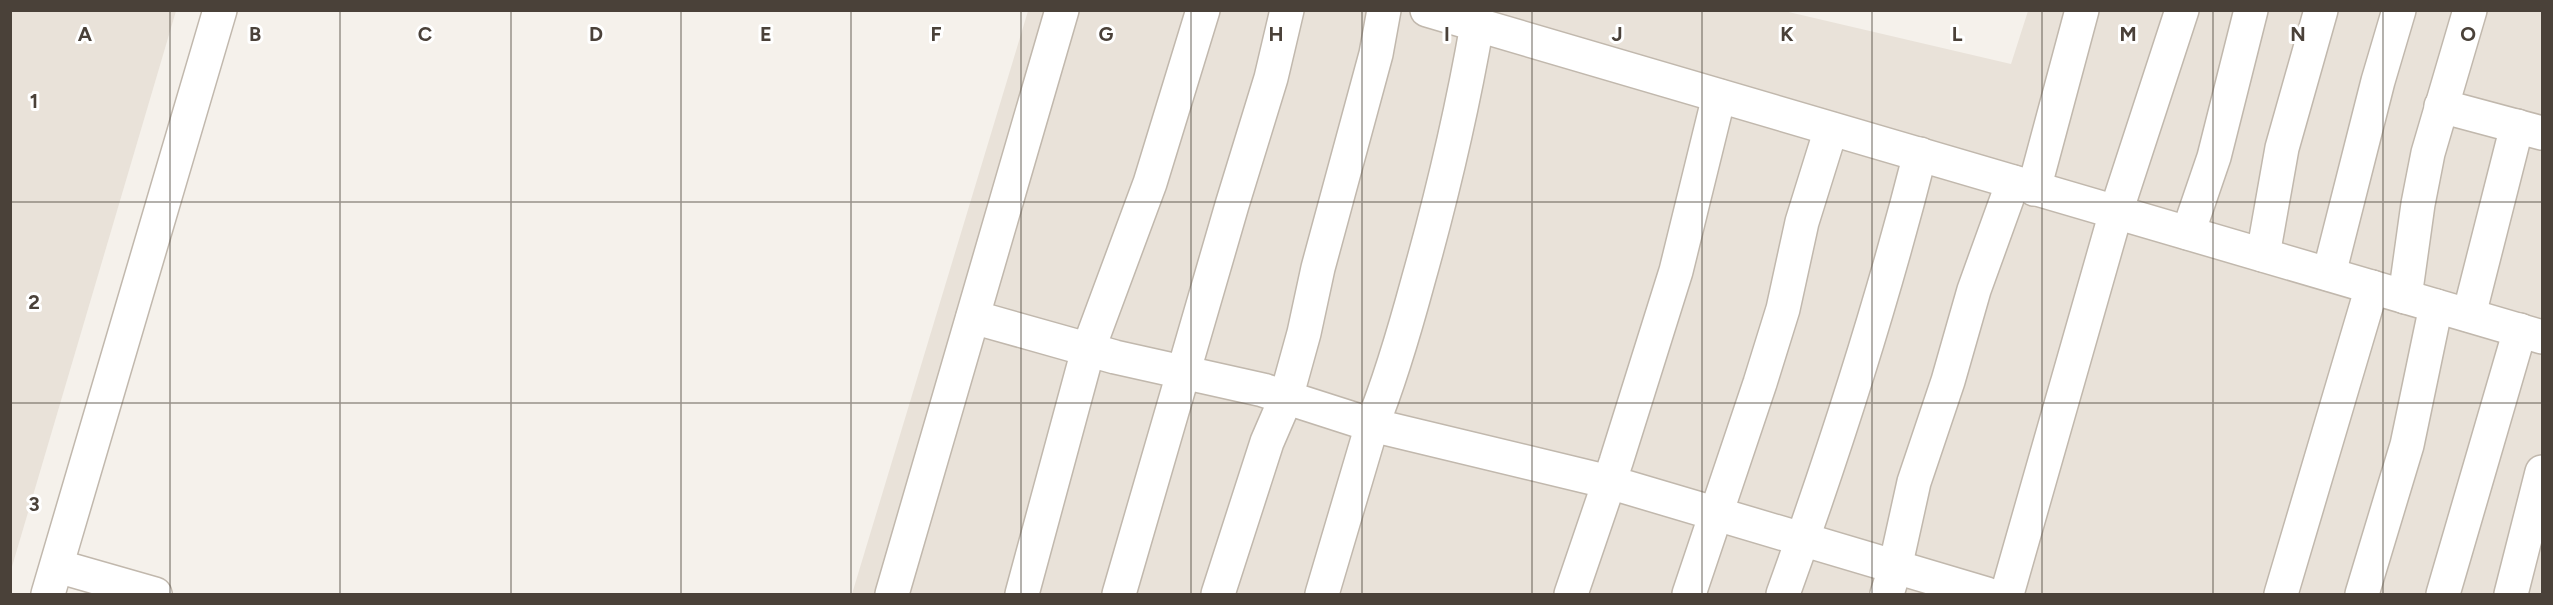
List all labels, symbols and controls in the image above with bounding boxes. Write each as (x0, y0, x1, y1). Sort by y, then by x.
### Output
text: A (78, 22, 93, 46)
text: B (249, 22, 261, 46)
text: C (418, 22, 432, 46)
text: D (589, 22, 603, 46)
text: E (760, 22, 772, 46)
text: F (930, 22, 942, 46)
text: G (1099, 22, 1114, 46)
text: H (1269, 22, 1284, 46)
text: I (1444, 22, 1450, 46)
text: J (1611, 22, 1623, 46)
text: K (1780, 22, 1794, 46)
text: L (1952, 22, 1963, 46)
text: M (2119, 22, 2137, 46)
text: N (2290, 22, 2306, 46)
text: O (2460, 22, 2476, 46)
text: 1 (30, 89, 38, 113)
text: 2 (28, 290, 40, 314)
text: 3 (28, 492, 40, 516)

